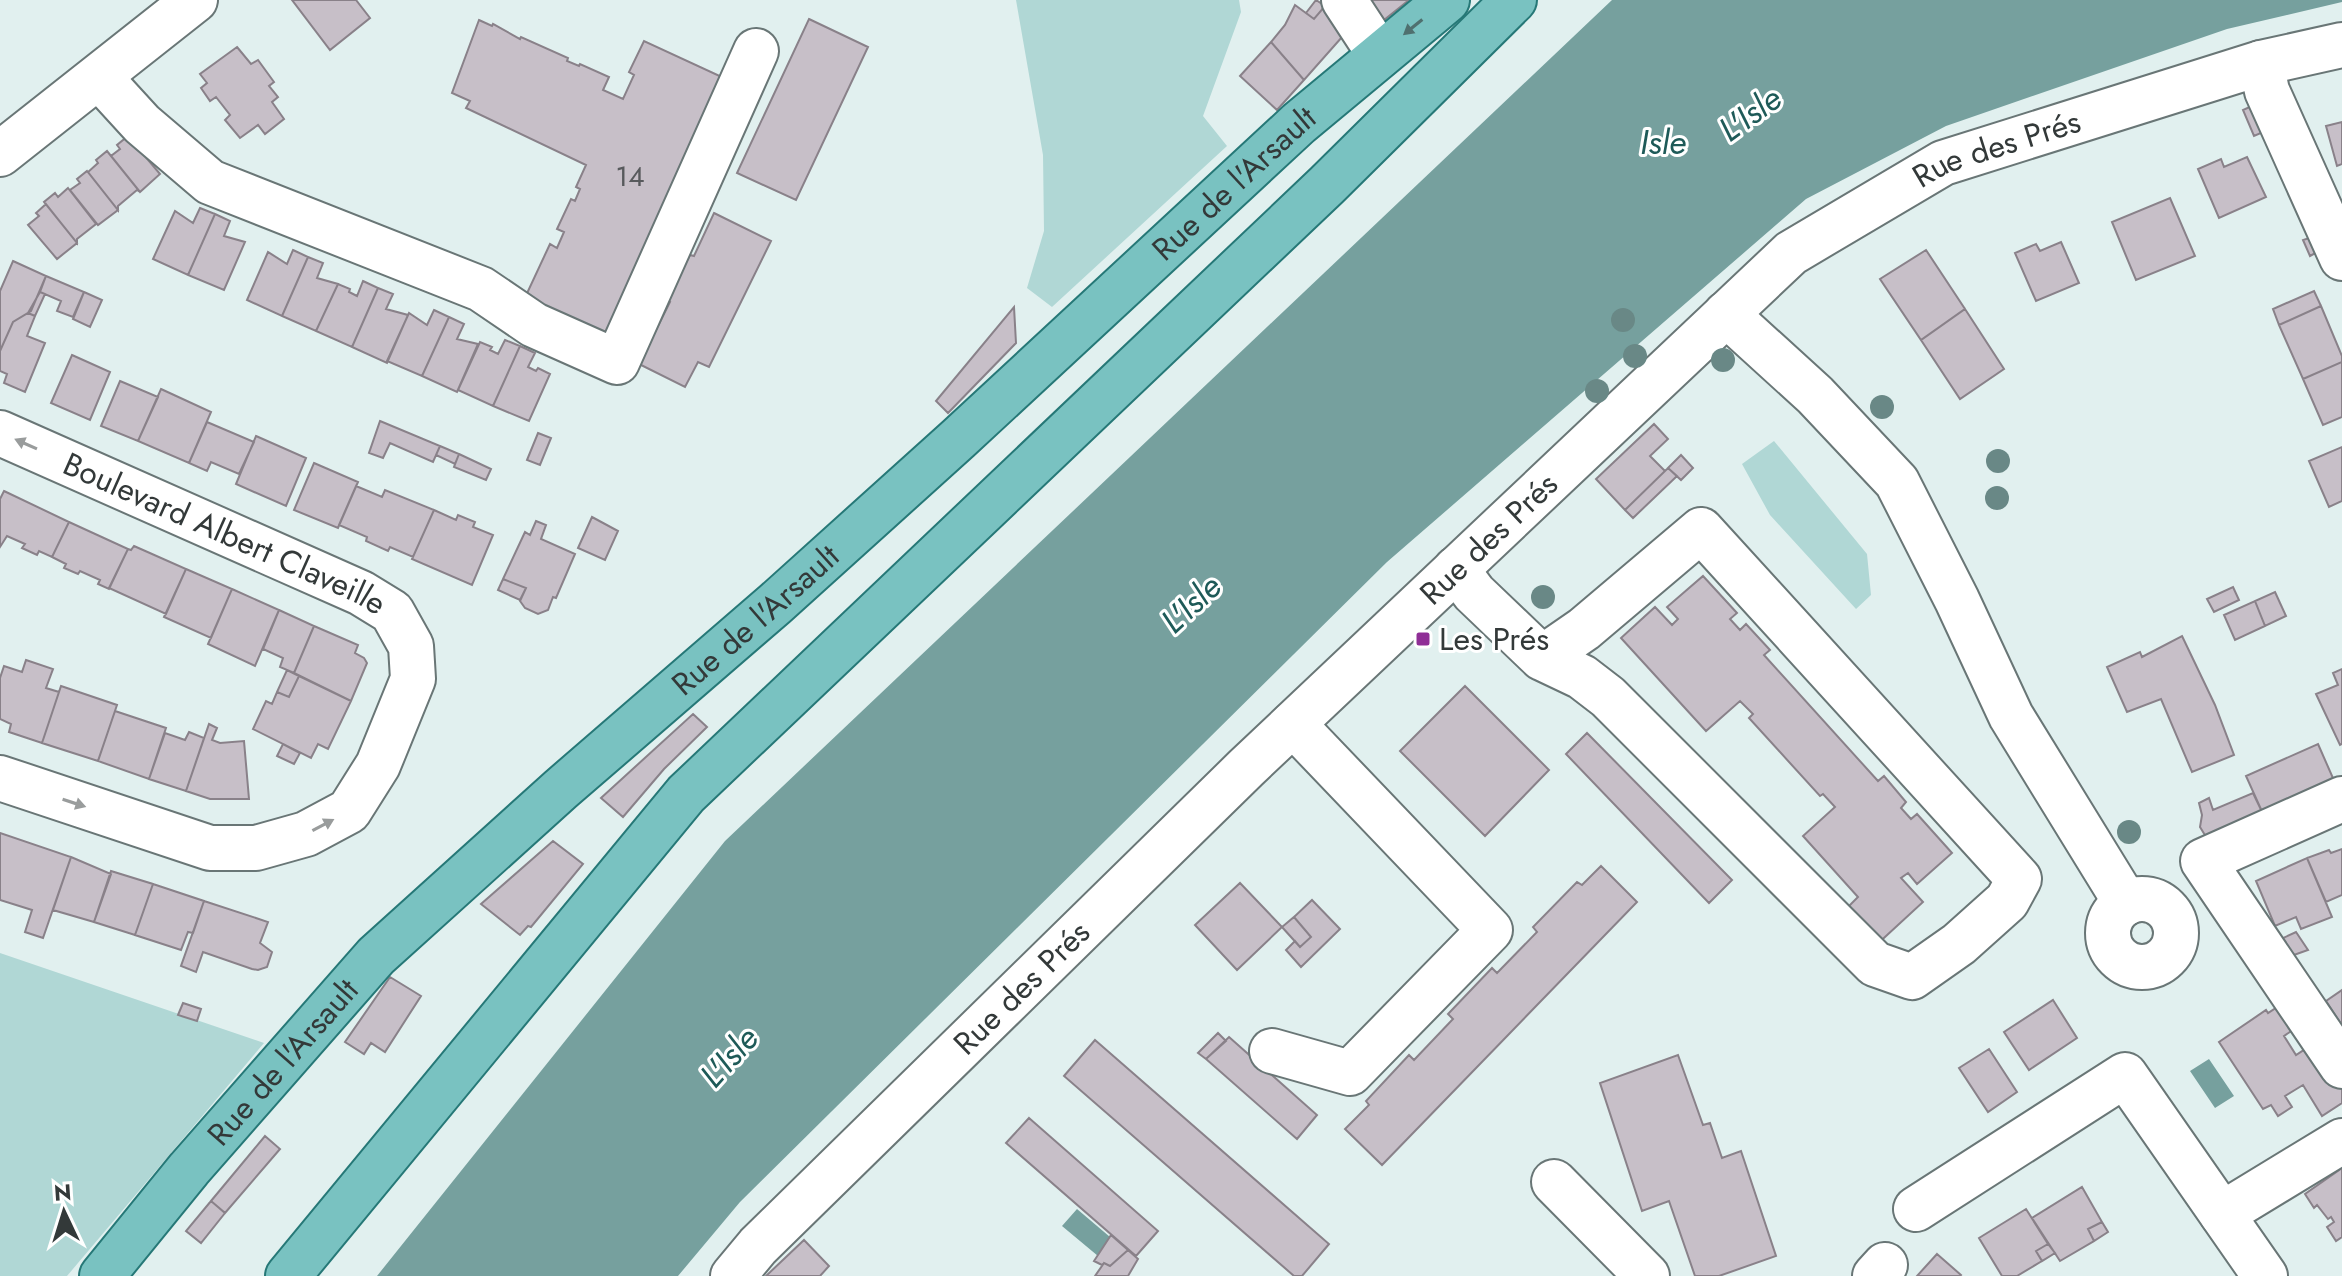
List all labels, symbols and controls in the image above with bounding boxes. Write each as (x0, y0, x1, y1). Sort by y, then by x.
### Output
one-way arrow (1403, 19, 1423, 35)
water label: L'Isle (1708, 74, 1792, 154)
street label: Rue de l'Arsault (1142, 95, 1326, 271)
street label: Rue des Prés (1904, 98, 2086, 199)
water label: Isle (1640, 118, 1686, 167)
house number: 14 (616, 156, 644, 197)
one-way arrow (14, 438, 38, 451)
street label: Boulevard Albert Claveille (56, 441, 395, 626)
street label: Rue des Prés (1409, 462, 1568, 615)
street label: Rue de l'Arsault (662, 534, 849, 706)
water label: L'Isle (1150, 563, 1232, 645)
place label: Les Prés (1439, 616, 1549, 662)
marker: Les Prés (1414, 630, 1432, 648)
one-way arrow (62, 797, 86, 810)
one-way arrow (311, 818, 334, 832)
street label: Rue des Prés (943, 910, 1100, 1065)
street label: Rue de l'Arsault (196, 968, 369, 1156)
water label: L'Isle (688, 1016, 770, 1098)
north arrow (24, 1172, 104, 1252)
text: N (53, 1175, 72, 1209)

